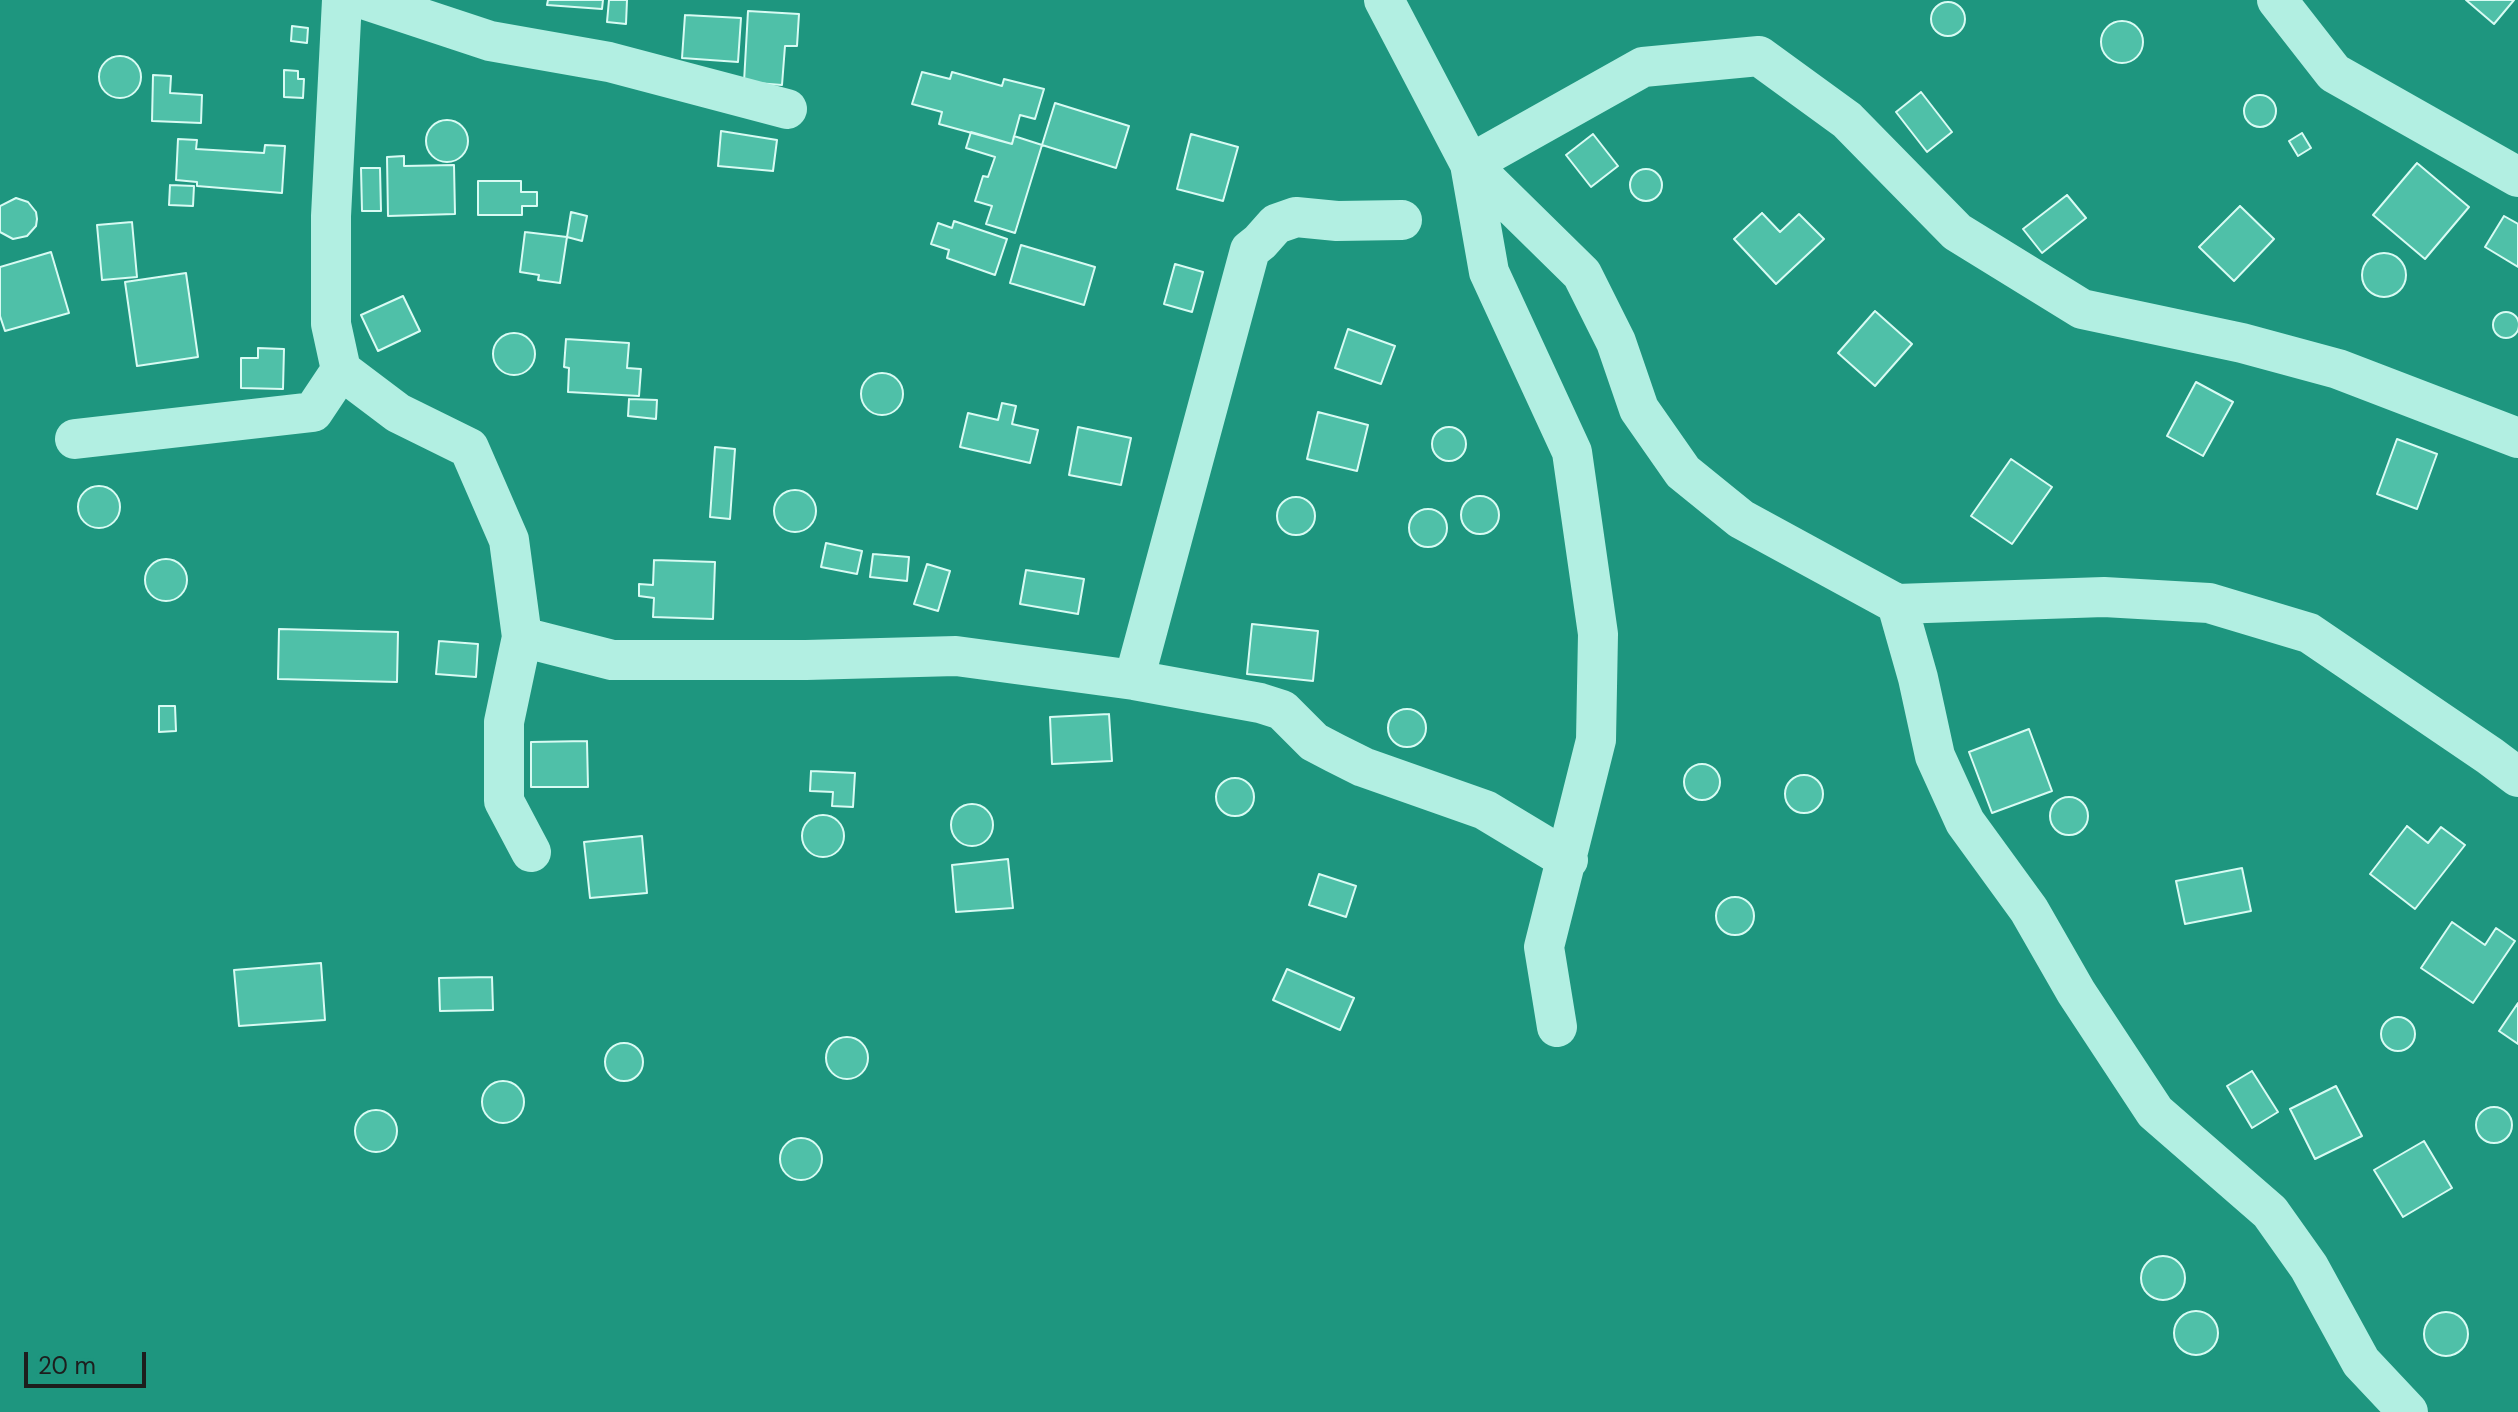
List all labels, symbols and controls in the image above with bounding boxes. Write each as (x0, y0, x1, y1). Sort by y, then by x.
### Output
scale bar (28, 1336, 150, 1386)
text: 20 m (38, 1350, 96, 1381)

